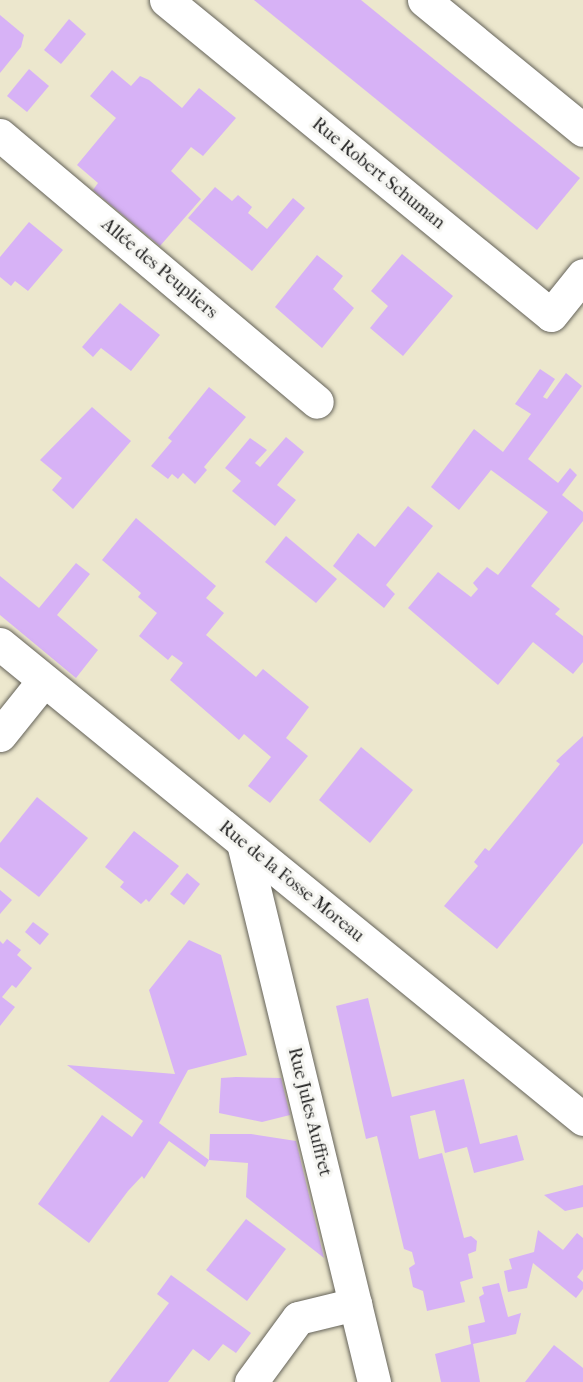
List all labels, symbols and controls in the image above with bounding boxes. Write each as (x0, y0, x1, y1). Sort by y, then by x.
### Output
street label: Rue Robert Schuman (307, 114, 449, 234)
street label: Allée des Peupliers (97, 214, 221, 324)
street label: Rue de la Fosse Moreau (214, 817, 368, 947)
street label: Rue Jules Auffret (283, 1045, 335, 1179)

